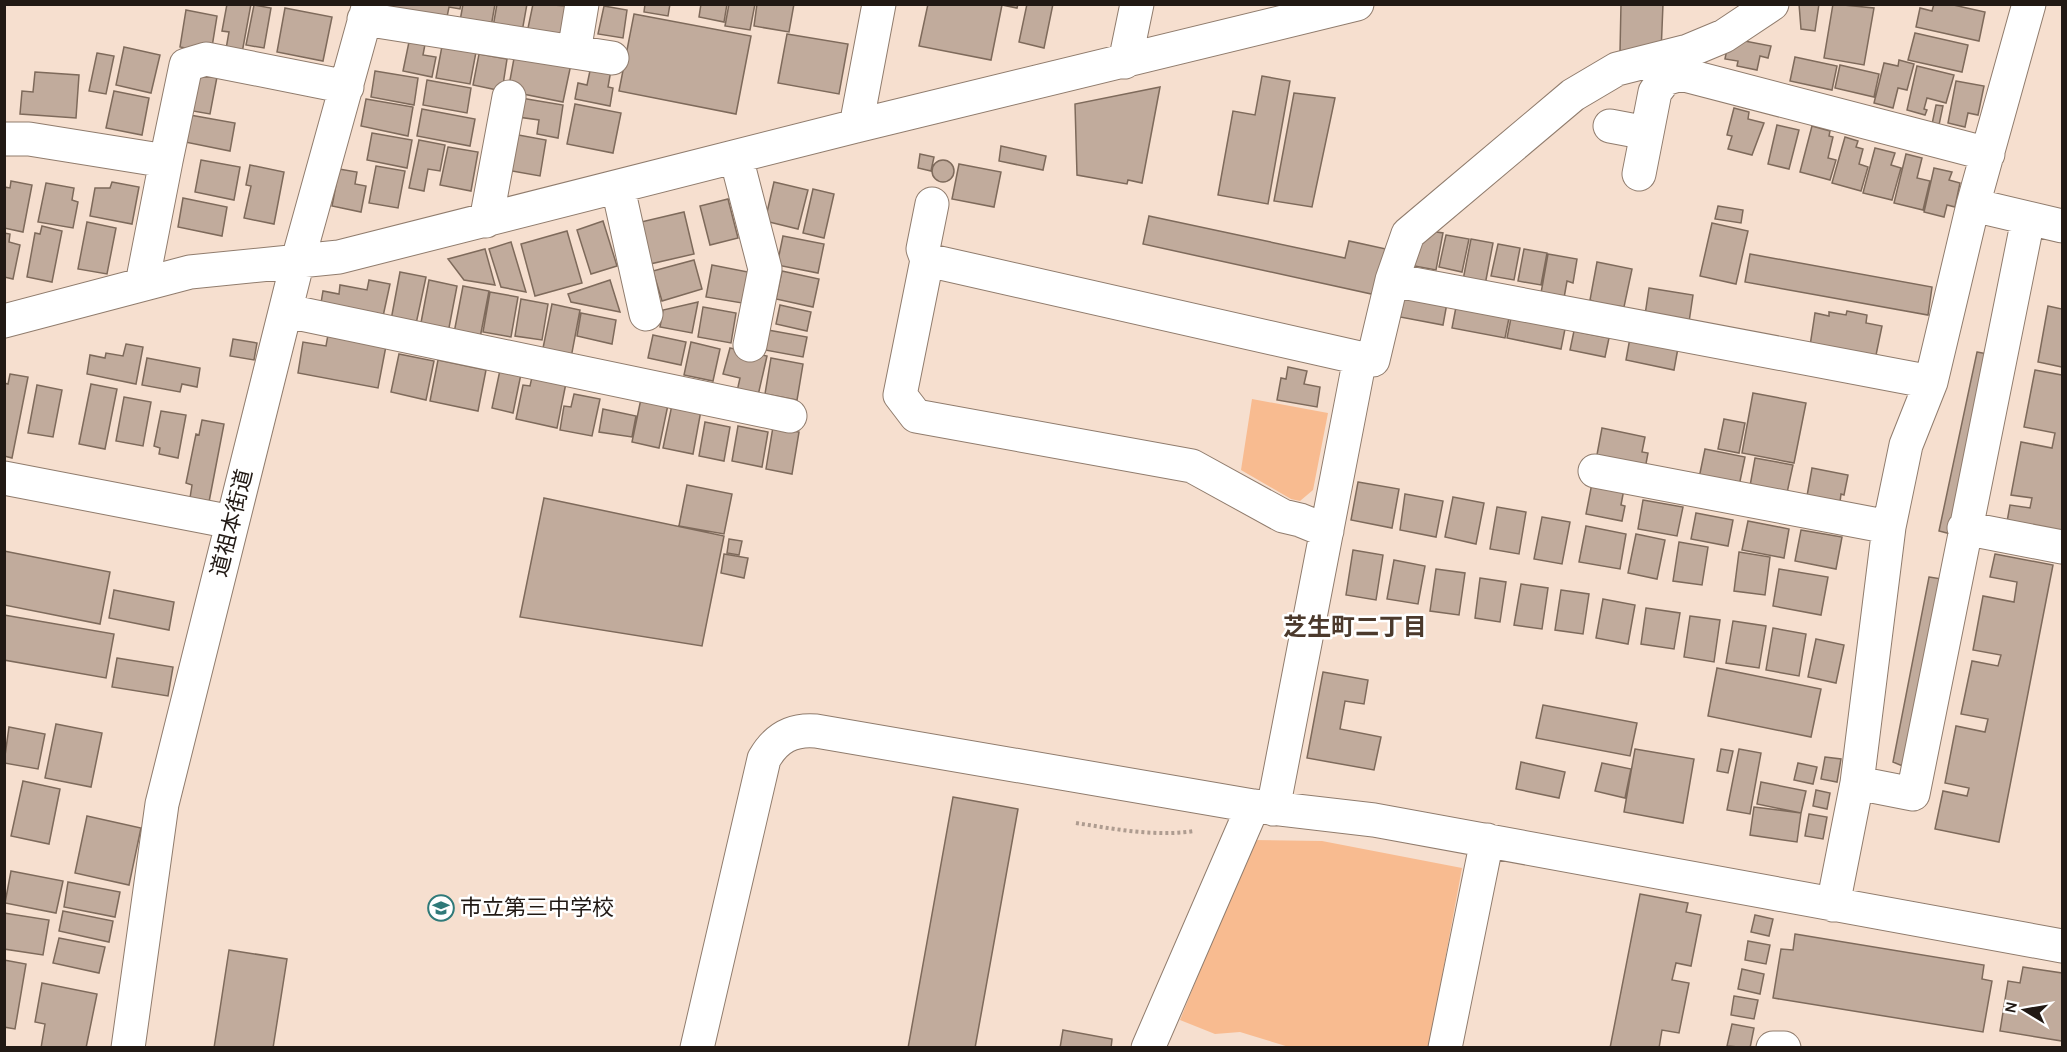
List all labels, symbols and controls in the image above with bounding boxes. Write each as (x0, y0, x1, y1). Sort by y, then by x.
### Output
street label: 道祖本街道 (206, 466, 258, 580)
district label: 芝生町二丁目 (1283, 613, 1427, 641)
school or university icon: 市立第三中学校 (426, 893, 456, 923)
place label: 市立第三中学校 (460, 895, 614, 921)
north arrow (1995, 980, 2055, 1040)
text: N (2000, 1000, 2021, 1015)

